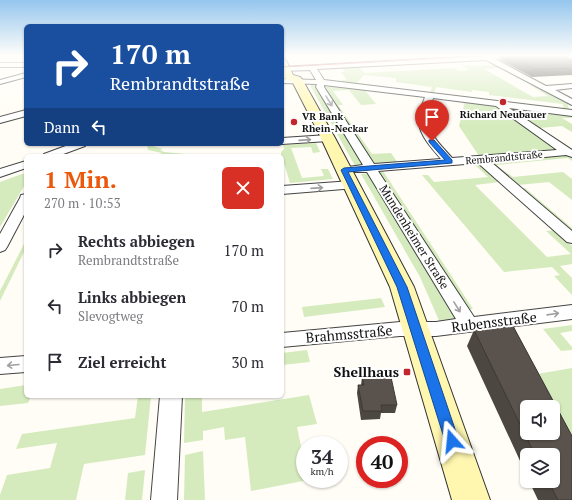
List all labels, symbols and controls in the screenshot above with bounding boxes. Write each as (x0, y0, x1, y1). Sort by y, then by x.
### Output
text: 170 m (110, 35, 191, 72)
icon: right (44, 40, 96, 92)
text: Rembrandtstraße (110, 71, 250, 95)
one-way arrow (325, 95, 333, 106)
marker: Richard Neubauer (498, 97, 508, 107)
pin (415, 100, 449, 141)
icon: arrive (421, 106, 443, 128)
place label: Richard Neubauer (460, 108, 547, 121)
place label: VR Bank Rhein-Neckar (302, 110, 369, 135)
icon: left (88, 116, 110, 138)
text: Dann (44, 117, 80, 137)
marker: VR Bank Rhein-Neckar (289, 117, 299, 127)
one-way arrow (298, 137, 311, 144)
street label: Rembrandtstraße (465, 148, 543, 167)
text: 1 Min. (44, 163, 117, 195)
button: close (222, 167, 264, 209)
street label: Mundenheimer Straße (376, 182, 453, 292)
one-way arrow (310, 184, 323, 191)
text: 270 m · 10:53 (44, 194, 121, 212)
text: Rechts abbiegen (78, 231, 195, 251)
icon: right (44, 239, 66, 261)
text: 170 m (223, 240, 264, 260)
text: Rembrandtstraße (78, 251, 179, 269)
text: Links abbiegen (78, 287, 186, 307)
icon: left (44, 295, 66, 317)
text: 70 m (231, 296, 264, 316)
one-way arrow (454, 301, 462, 313)
text: Slevogtweg (78, 307, 143, 325)
street label: Rubensstraße (450, 307, 538, 336)
one-way arrow (546, 310, 559, 318)
street label: Brahmsstraße (305, 320, 393, 347)
icon: arrive (44, 351, 66, 373)
text: Ziel erreicht (78, 352, 166, 372)
text: 30 m (231, 352, 264, 372)
one-way arrow (7, 362, 20, 369)
place label: Shellhaus (334, 362, 399, 381)
marker: Shellhaus (402, 367, 412, 377)
map controls (520, 400, 560, 488)
button: sound (520, 400, 560, 440)
position arrow (431, 420, 473, 462)
speed limit sign: 40 (356, 436, 408, 488)
text: 34 (311, 443, 333, 470)
button: layers (520, 448, 560, 488)
text: km/h (310, 465, 334, 478)

